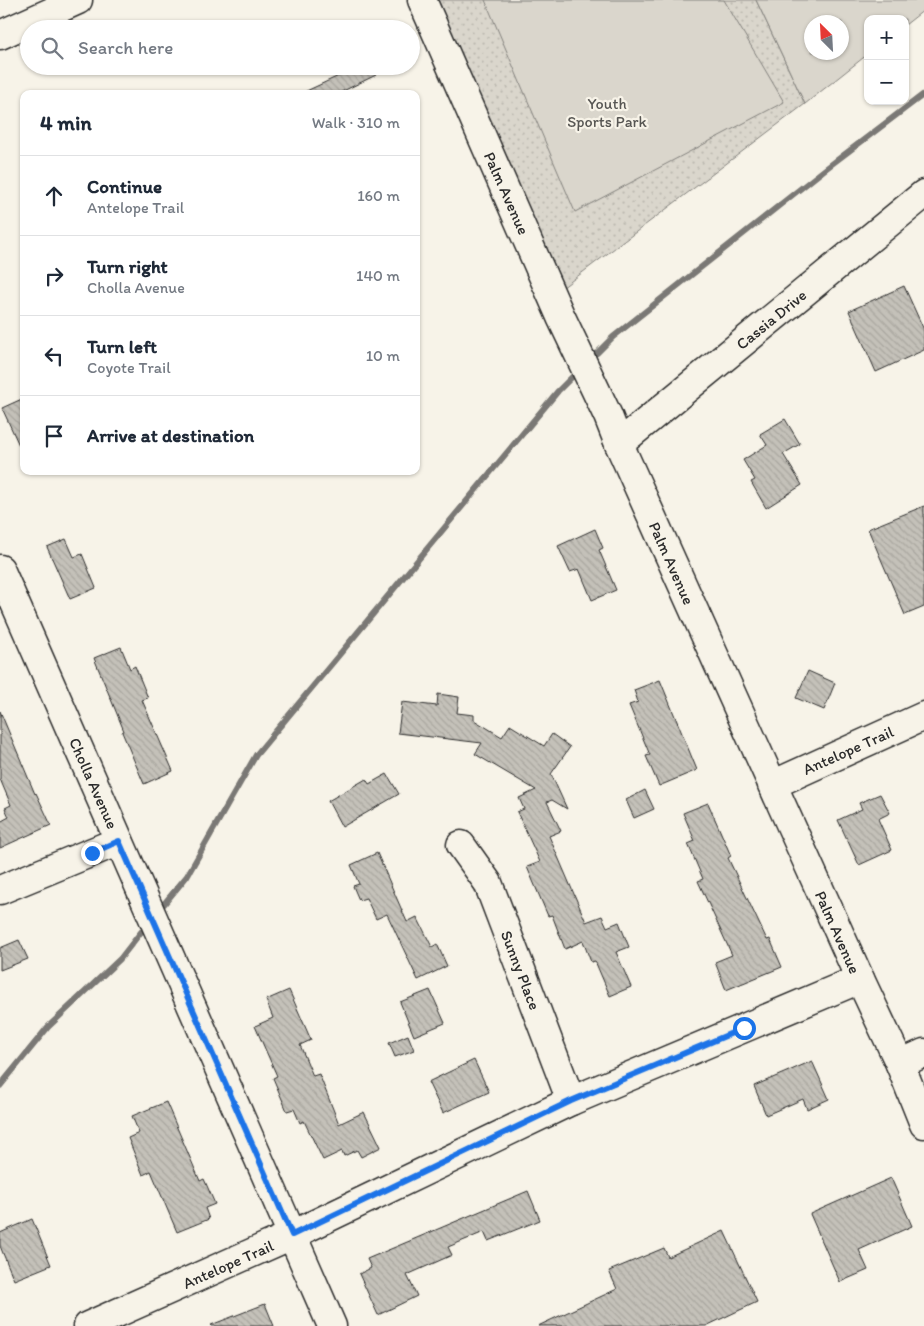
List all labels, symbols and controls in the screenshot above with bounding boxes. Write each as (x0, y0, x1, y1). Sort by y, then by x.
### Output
north arrow (804, 15, 849, 60)
map controls (864, 15, 909, 105)
button: + (864, 15, 909, 60)
search box (20, 20, 420, 75)
icon: search (38, 34, 66, 62)
text: Search here (78, 36, 173, 59)
button: − (864, 60, 909, 105)
park label: Youth Sports Park (567, 94, 648, 131)
text: 4 min (40, 110, 92, 135)
text: Walk · 310 m (312, 113, 400, 132)
street label: Palm Avenue (480, 149, 533, 238)
text: Continue (87, 175, 162, 198)
icon: ahead (40, 182, 68, 210)
text: 160 m (357, 186, 400, 205)
text: Antelope Trail (87, 198, 184, 217)
text: Turn right (87, 255, 168, 278)
icon: right (40, 262, 68, 290)
text: 140 m (356, 266, 400, 285)
text: Cholla Avenue (87, 278, 185, 297)
street label: Cassia Drive (732, 285, 810, 353)
text: Turn left (87, 335, 157, 358)
icon: left (40, 342, 68, 370)
text: 10 m (366, 346, 400, 365)
text: Coyote Trail (87, 358, 171, 377)
icon: arrive (40, 422, 68, 450)
text: Arrive at destination (87, 424, 254, 447)
street label: Palm Avenue (645, 519, 698, 608)
street label: Antelope Trail (800, 722, 897, 779)
street label: Cholla Avenue (65, 735, 122, 832)
route end (81, 842, 104, 865)
street label: Palm Avenue (811, 888, 864, 977)
street label: Sunny Place (497, 928, 544, 1013)
route start (733, 1017, 756, 1040)
street label: Antelope Trail (180, 1236, 277, 1293)

